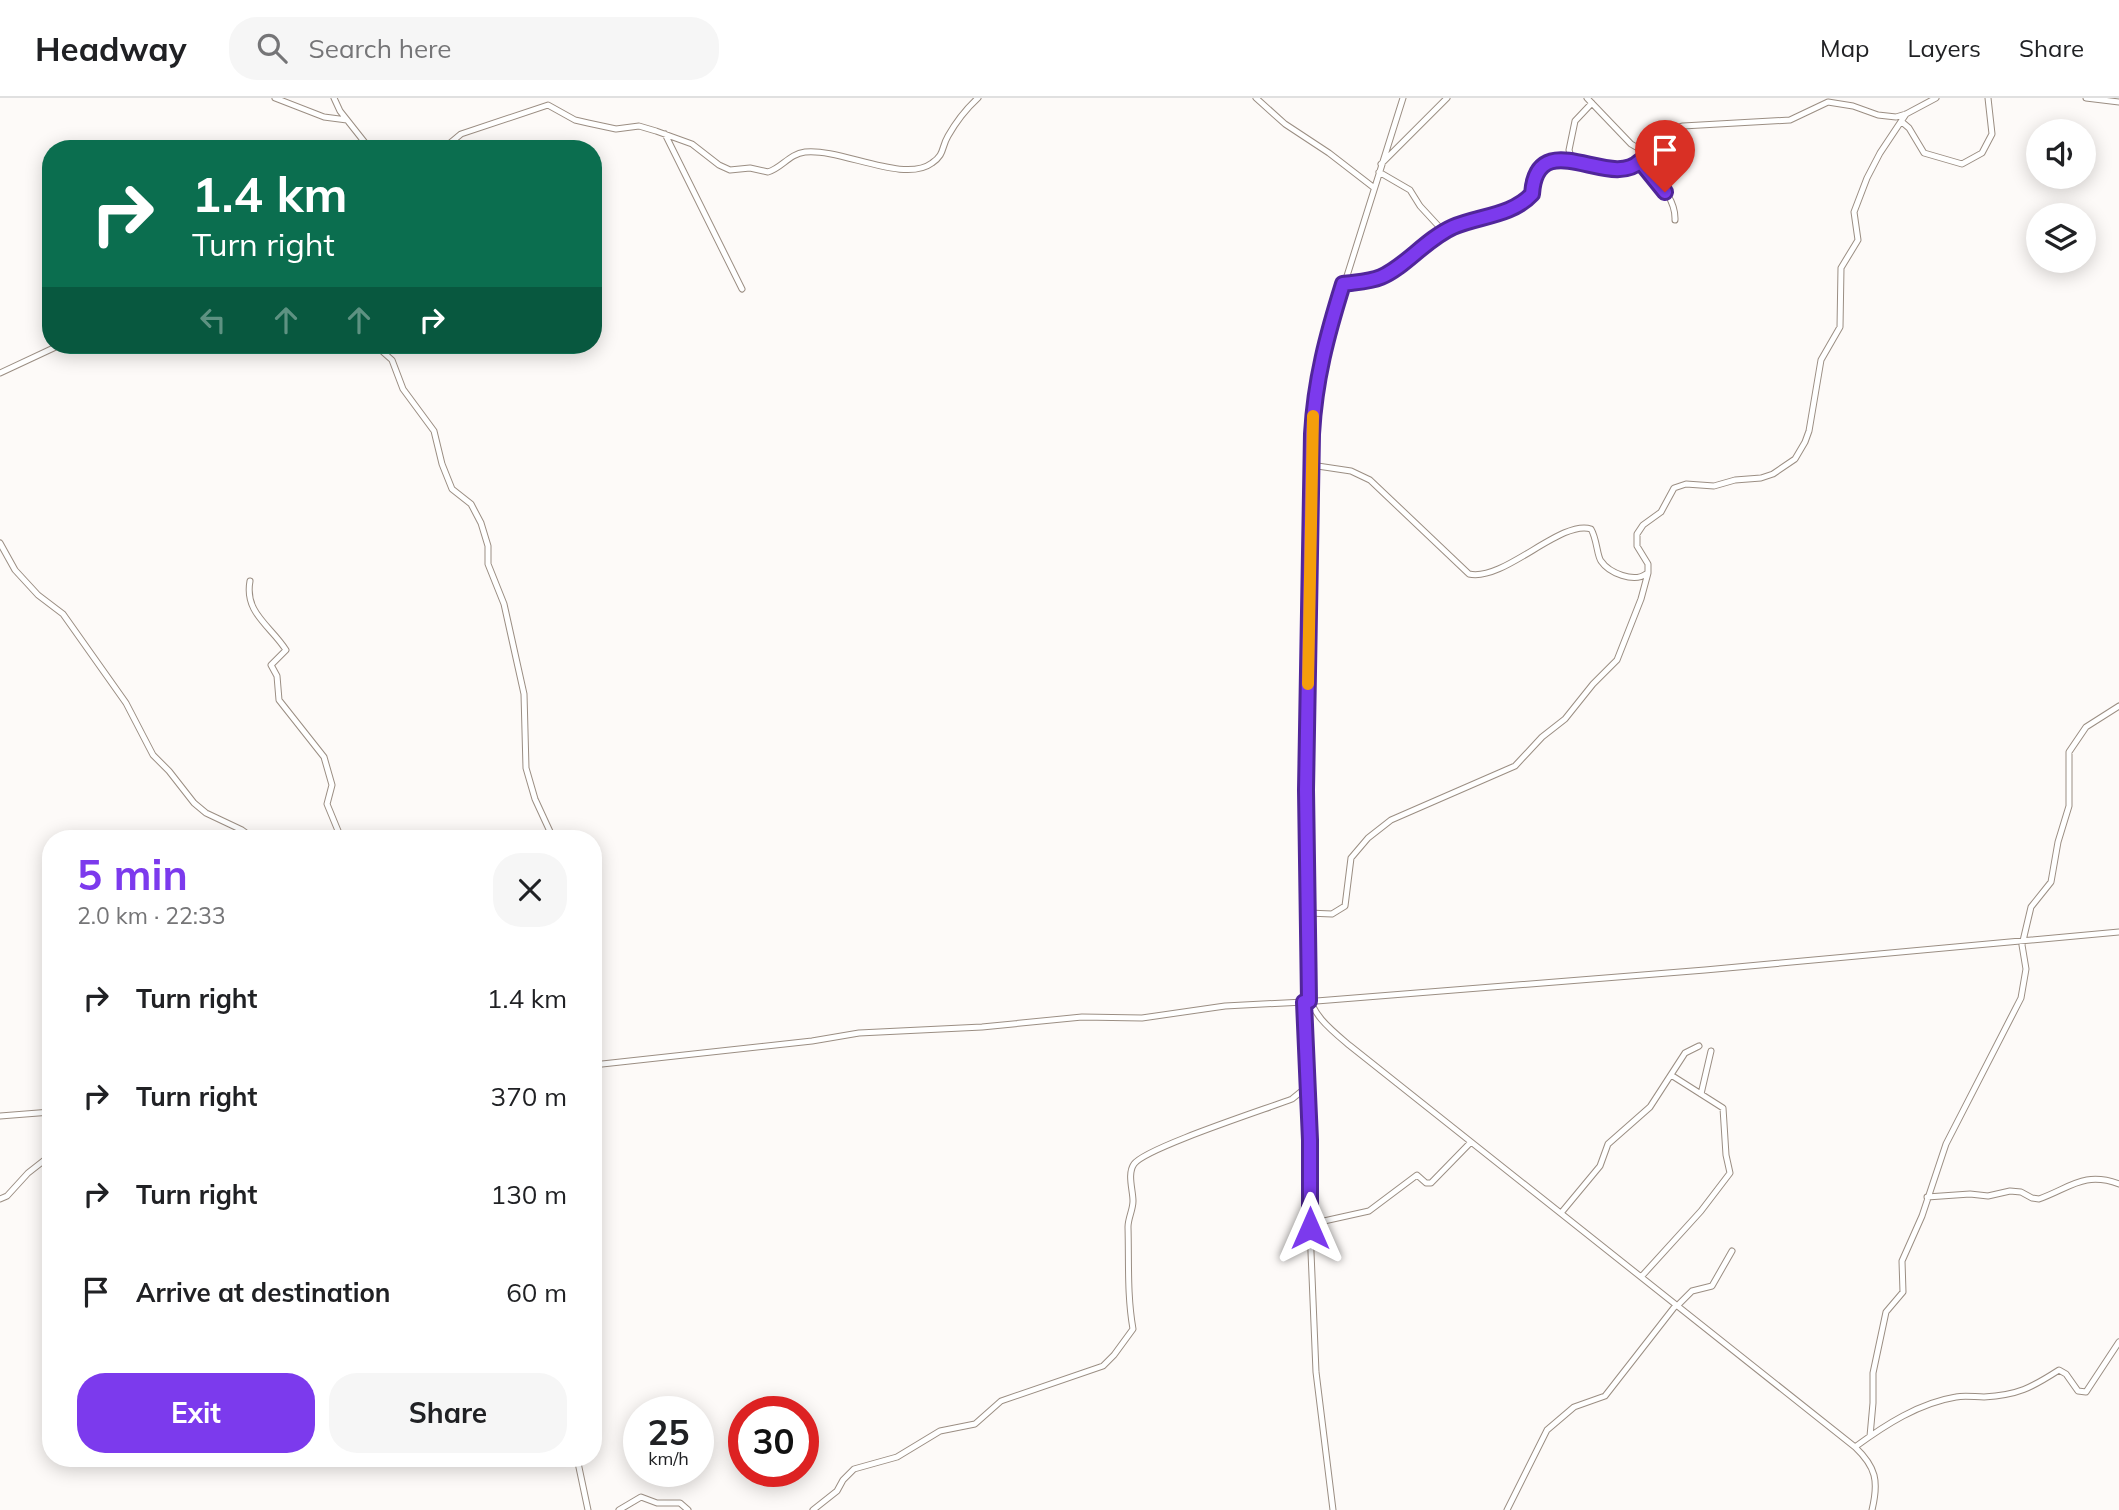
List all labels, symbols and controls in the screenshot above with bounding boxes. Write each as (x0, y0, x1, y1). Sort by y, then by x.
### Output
search box (229, 17, 719, 80)
text: Headway (35, 28, 187, 69)
icon: search (253, 29, 291, 67)
text: Search here (309, 32, 451, 65)
text: Map (1820, 33, 1869, 63)
text: Layers (1907, 33, 1981, 63)
text: Share (2019, 33, 2084, 63)
map controls (2026, 119, 2096, 273)
button: sound (2026, 119, 2096, 189)
pin (1635, 120, 1695, 192)
icon: arrive (1646, 131, 1684, 169)
text: 1.4 km (192, 163, 347, 224)
icon: right (77, 168, 168, 259)
button: layers (2026, 203, 2096, 273)
text: Turn right (192, 224, 335, 264)
icon: left (194, 301, 232, 339)
icon: ahead (267, 301, 305, 339)
icon: ahead (340, 301, 378, 339)
icon: right (413, 301, 451, 339)
text: 5 min (77, 848, 188, 901)
button: close (493, 853, 567, 927)
text: 2.0 km · 22:33 (77, 901, 226, 930)
icon: right (77, 979, 115, 1017)
text: Turn right (136, 982, 257, 1015)
text: 1.4 km (487, 982, 567, 1015)
icon: right (77, 1077, 115, 1115)
text: Turn right (136, 1080, 257, 1113)
text: 370 m (491, 1080, 567, 1113)
icon: right (77, 1175, 115, 1213)
text: Turn right (136, 1178, 257, 1211)
text: 130 m (491, 1178, 567, 1211)
position arrow (1273, 1191, 1347, 1265)
icon: arrive (77, 1273, 115, 1311)
text: Arrive at destination (136, 1276, 391, 1309)
text: 60 m (506, 1276, 567, 1309)
button: Exit (77, 1373, 315, 1453)
button: Share (329, 1373, 567, 1453)
speed limit sign: 30 (728, 1396, 819, 1487)
text: 25 (647, 1410, 690, 1454)
text: km/h (648, 1447, 689, 1470)

